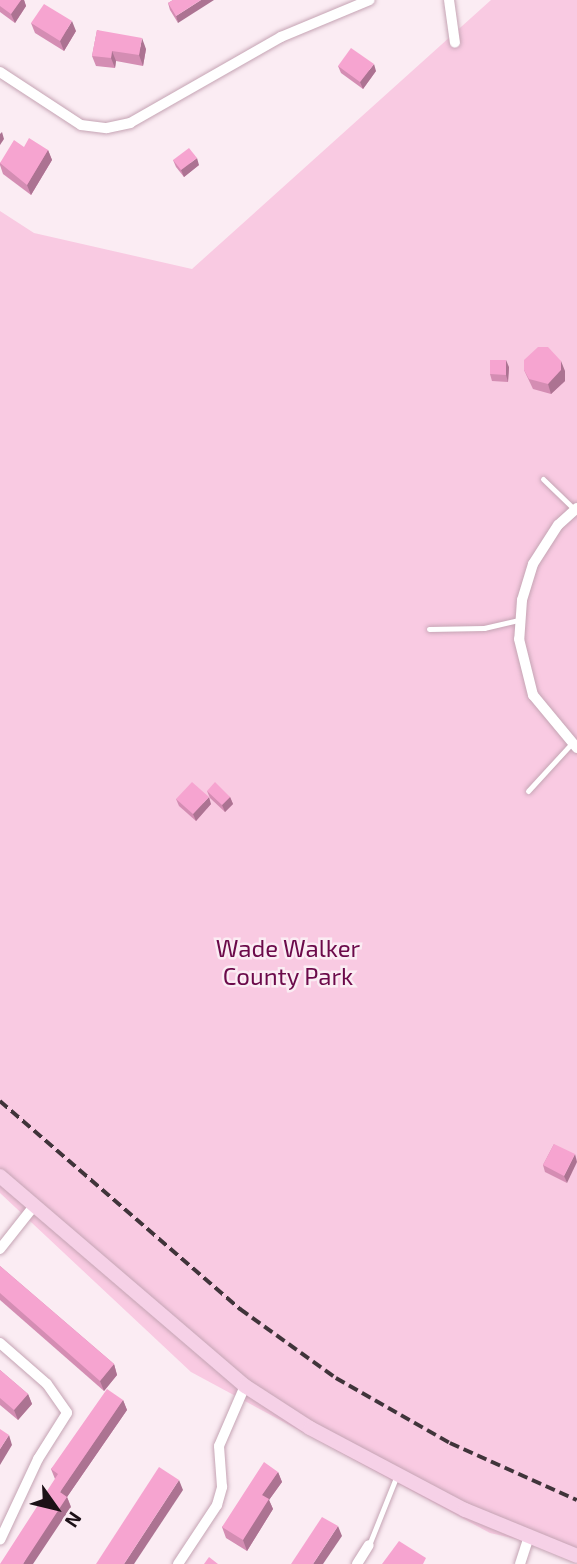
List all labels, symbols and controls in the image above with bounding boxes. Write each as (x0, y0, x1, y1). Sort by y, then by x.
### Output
park label: Wade Walker County Park (216, 934, 360, 990)
north arrow (21, 1473, 91, 1543)
text: N (60, 1508, 87, 1532)

